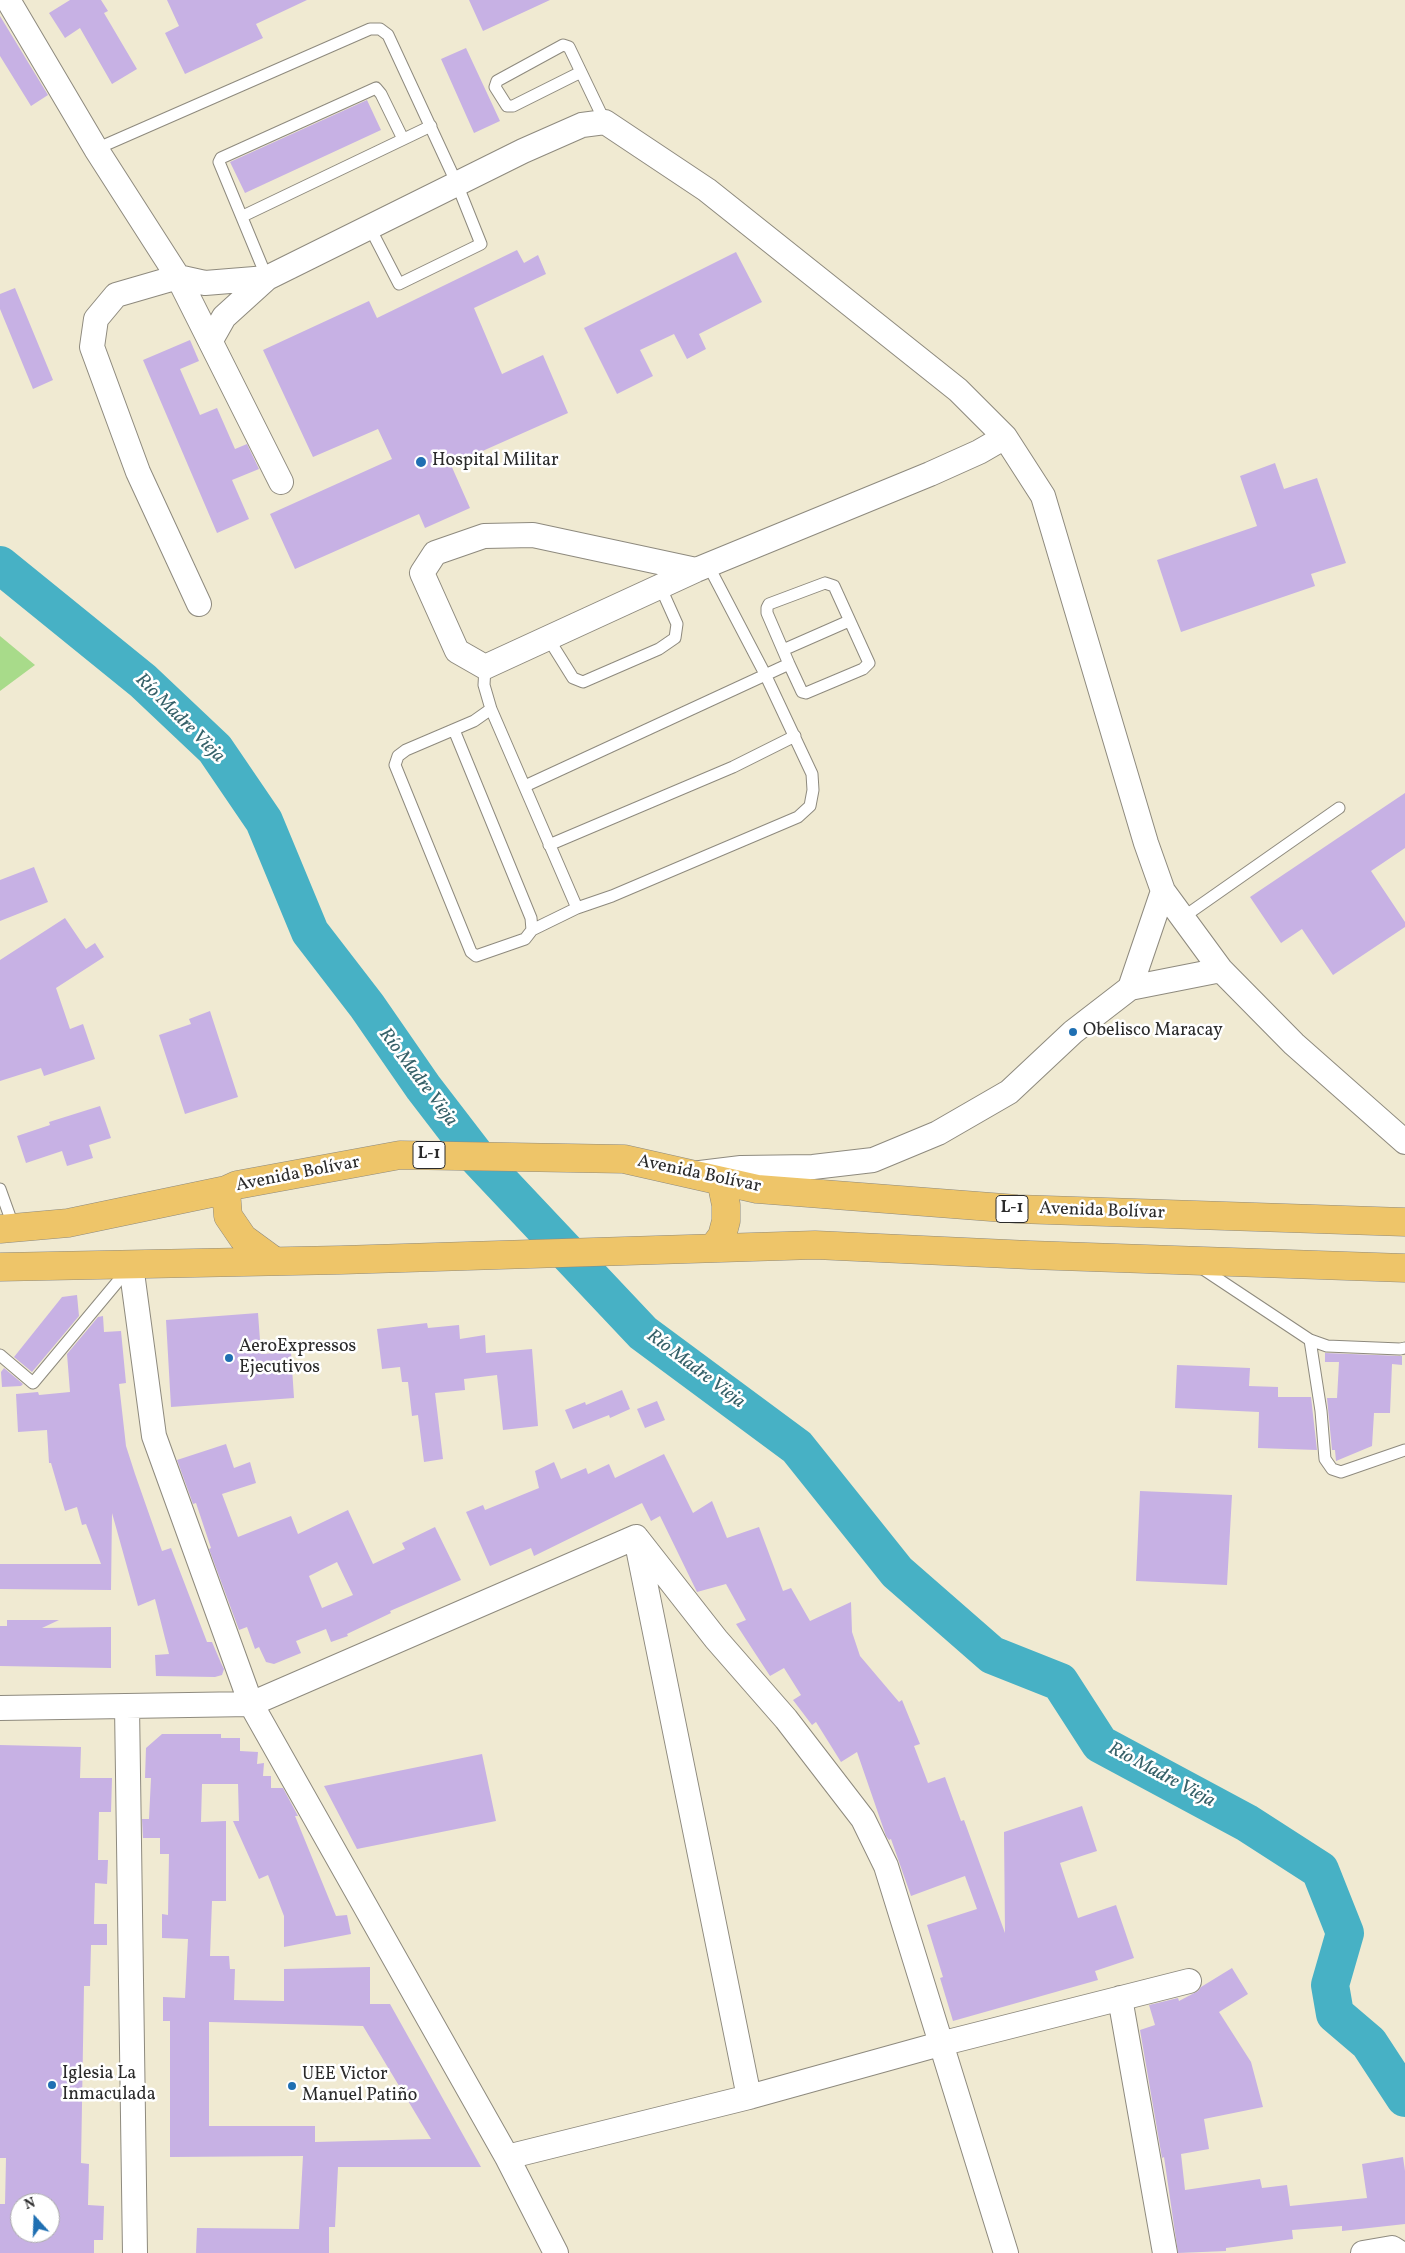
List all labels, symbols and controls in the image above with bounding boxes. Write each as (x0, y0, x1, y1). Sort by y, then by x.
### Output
place label: Hospital Militar (432, 451, 559, 473)
marker: Hospital Militar (414, 455, 428, 469)
water label: Río Madre Vieja (129, 669, 229, 769)
place label: Obelisco Maracay (1083, 1021, 1223, 1043)
water label: Río Madre Vieja (373, 1024, 461, 1132)
marker: Obelisco Maracay (1067, 1026, 1079, 1038)
road number: L-1 (413, 1142, 445, 1168)
street label: Avenida Bolívar (635, 1151, 763, 1199)
street label: Avenida Bolívar (234, 1152, 362, 1198)
road number: L-1 (996, 1196, 1028, 1222)
street label: Avenida Bolívar (1039, 1199, 1165, 1225)
water label: Río Madre Vieja (641, 1326, 749, 1414)
place label: AeroExpressos Ejecutivos (239, 1337, 356, 1380)
marker: AeroExpressos Ejecutivos (223, 1352, 235, 1364)
water label: Río Madre Vieja (1104, 1738, 1218, 1814)
place label: Iglesia La Inmaculada (62, 2064, 156, 2106)
place label: UEE Victor Manuel Patiño (302, 2065, 417, 2108)
marker: Iglesia La Inmaculada (46, 2079, 58, 2091)
marker: UEE Victor Manuel Patiño (286, 2080, 298, 2092)
north arrow (10, 2193, 60, 2243)
text: N (22, 2194, 38, 2215)

